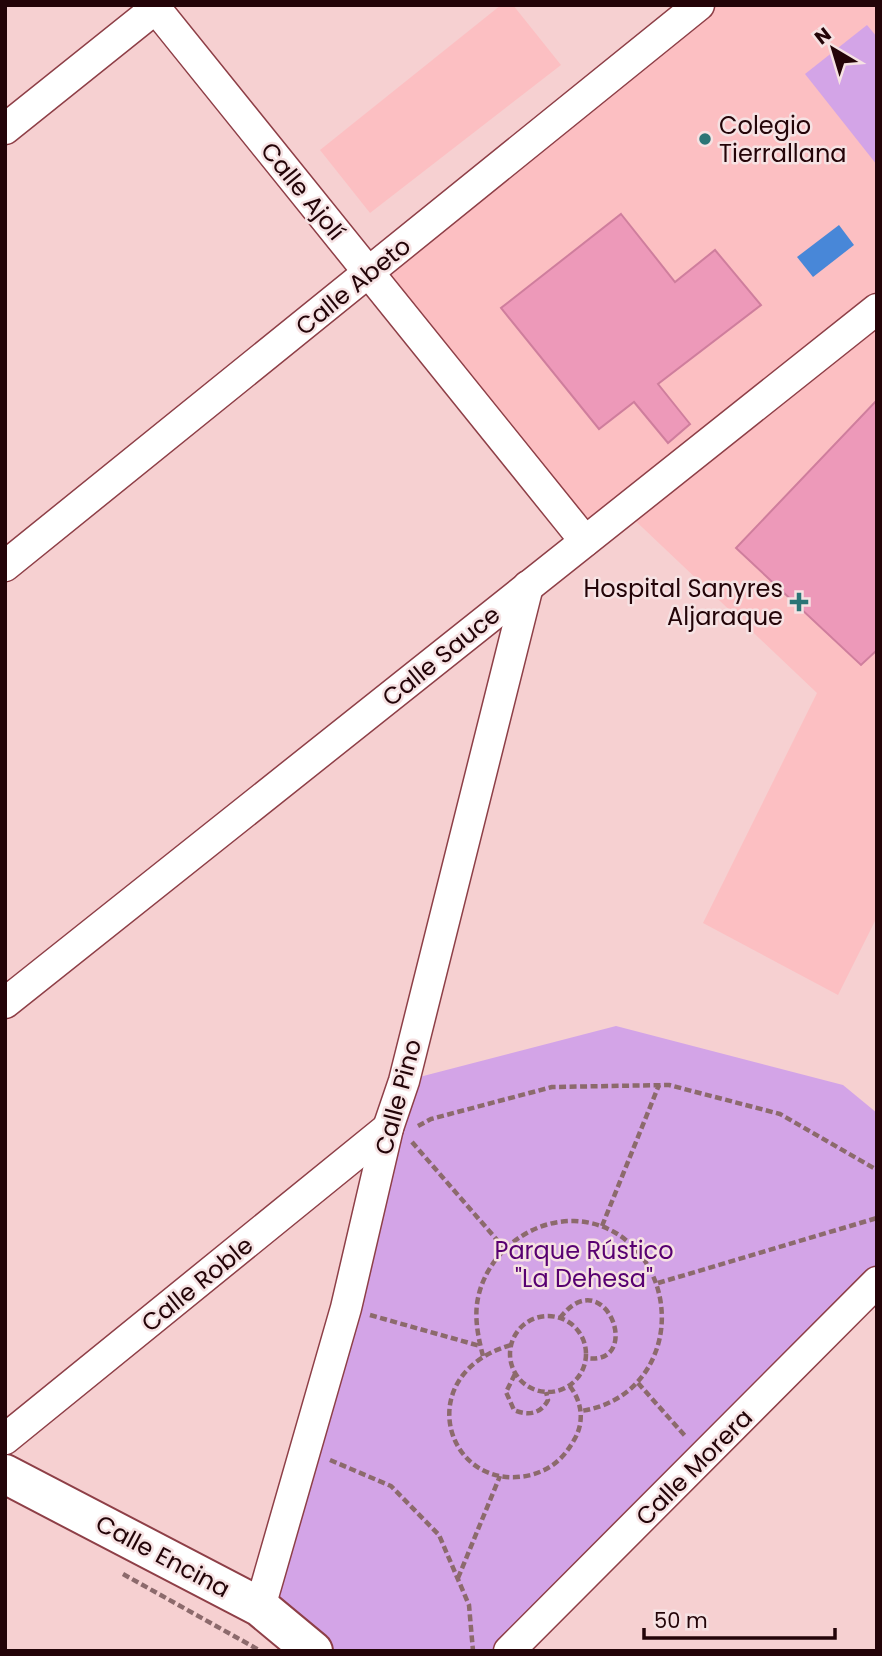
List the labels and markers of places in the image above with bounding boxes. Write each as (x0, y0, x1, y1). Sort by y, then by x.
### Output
place label: Colegio Tierrallana (719, 109, 847, 170)
marker: Colegio Tierrallana (697, 131, 713, 147)
place label: Hospital Sanyres Aljaraque (584, 572, 783, 633)
marker: Hospital Sanyres Aljaraque (789, 592, 809, 612)

